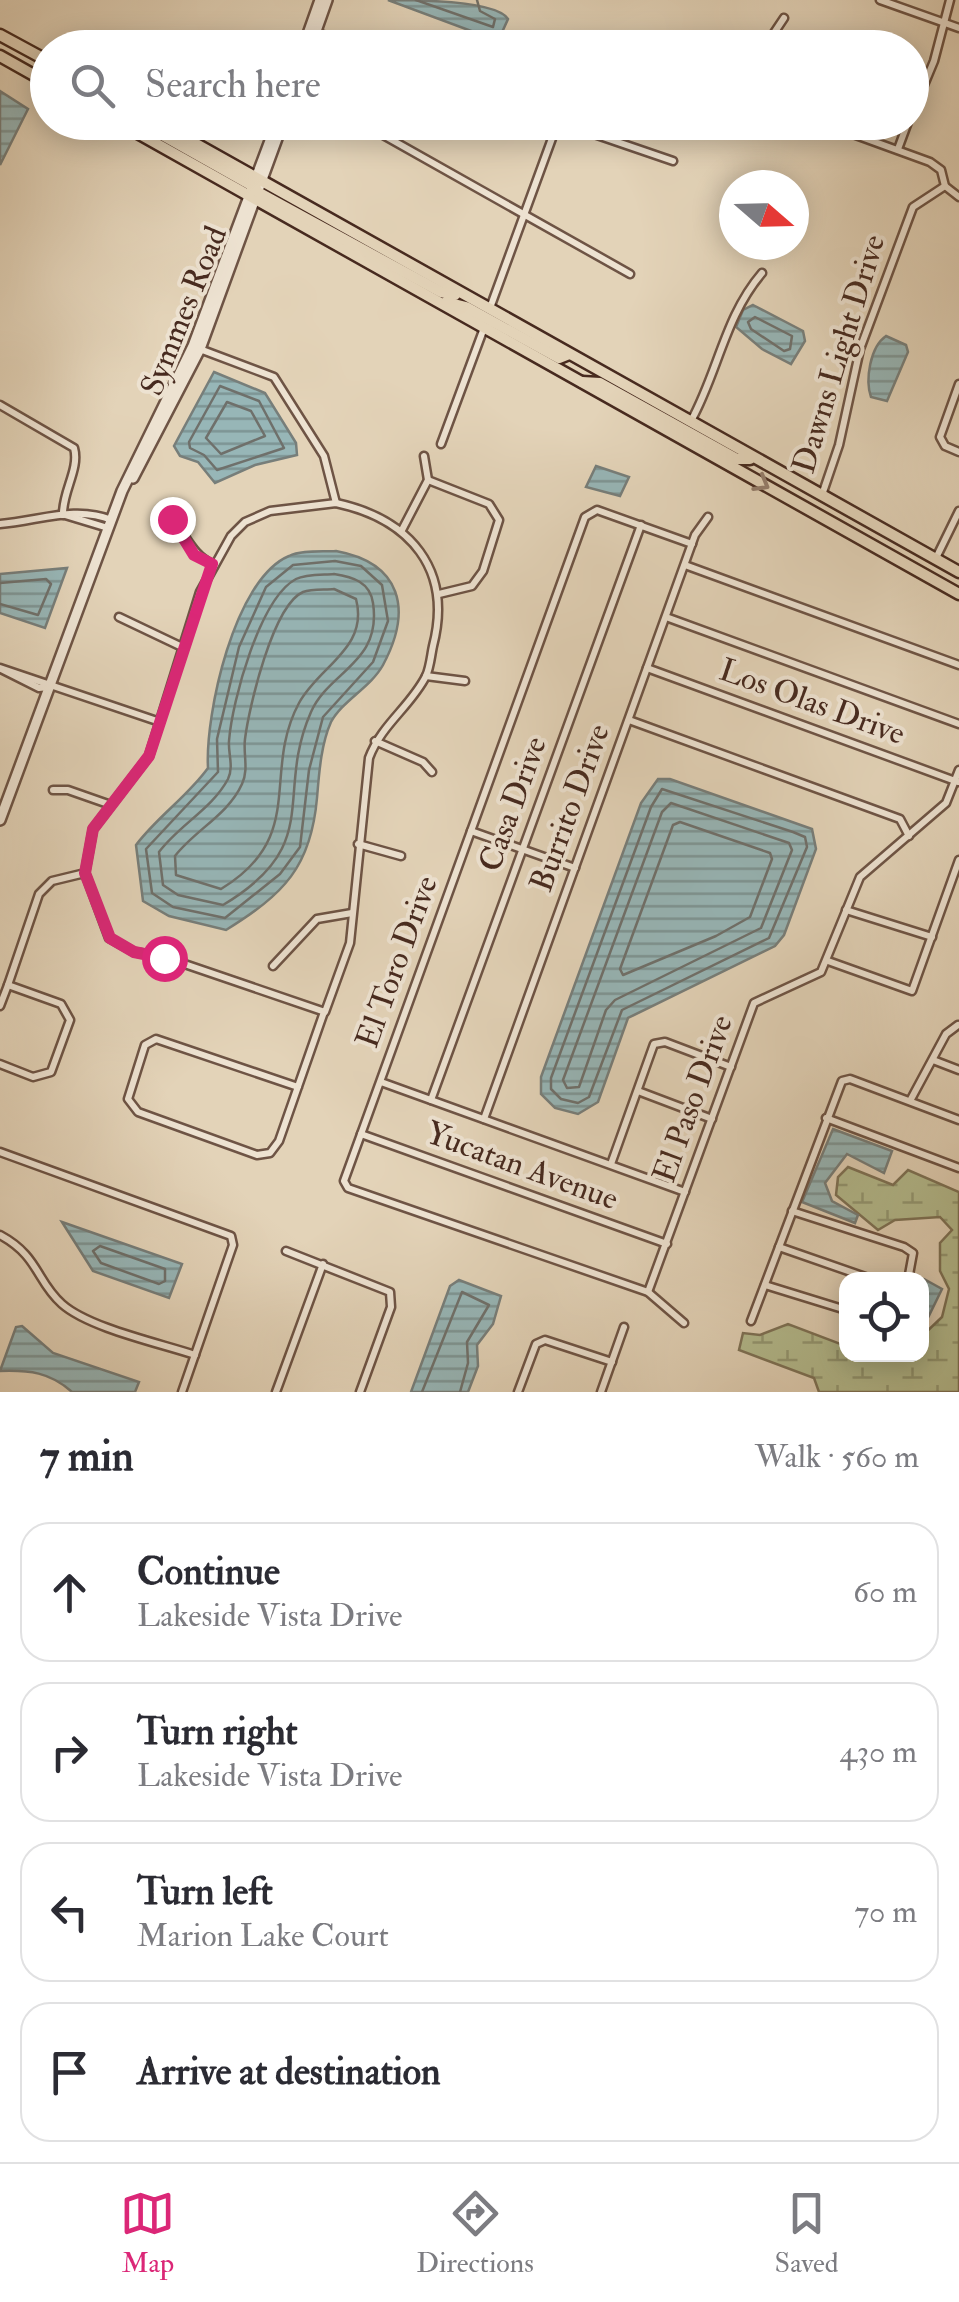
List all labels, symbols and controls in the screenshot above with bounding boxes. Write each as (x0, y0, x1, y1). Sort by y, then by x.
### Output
search box (30, 30, 929, 140)
icon: search (65, 58, 120, 113)
text: Search here (145, 61, 321, 109)
north arrow (719, 170, 809, 260)
street label: Symmes Road (132, 220, 236, 402)
street label: Dawns Light Drive (784, 230, 894, 478)
one-way arrow (751, 472, 769, 491)
route end (150, 497, 196, 543)
street label: Los Olas Drive (714, 650, 910, 754)
street label: Burrito Drive (521, 719, 619, 897)
street label: Casa Drive (470, 731, 556, 877)
street label: El Toro Drive (347, 870, 447, 1054)
route start (142, 936, 188, 982)
street label: El Paso Drive (644, 1010, 742, 1188)
street label: Yucatan Avenue (421, 1113, 623, 1219)
map controls (839, 1272, 929, 1362)
button: locate (839, 1272, 929, 1362)
text: 7 min (40, 1431, 134, 1483)
text: Walk · 560 m (755, 1437, 919, 1477)
text: Continue (137, 1548, 280, 1596)
icon: ahead (42, 1565, 97, 1620)
text: 60 m (853, 1572, 917, 1612)
text: Lakeside Vista Drive (137, 1596, 402, 1636)
text: Turn right (137, 1708, 298, 1756)
icon: right (42, 1725, 97, 1780)
text: 430 m (840, 1732, 917, 1772)
text: Lakeside Vista Drive (137, 1756, 402, 1796)
text: Turn left (137, 1868, 273, 1916)
icon: left (42, 1885, 97, 1940)
text: 70 m (854, 1892, 917, 1932)
text: Marion Lake Court (137, 1916, 389, 1956)
icon: arrive (42, 2045, 97, 2100)
text: Arrive at destination (137, 2048, 441, 2096)
tab: Map (120, 2186, 175, 2281)
tab: Directions (416, 2186, 534, 2281)
tab: Saved (775, 2186, 839, 2281)

